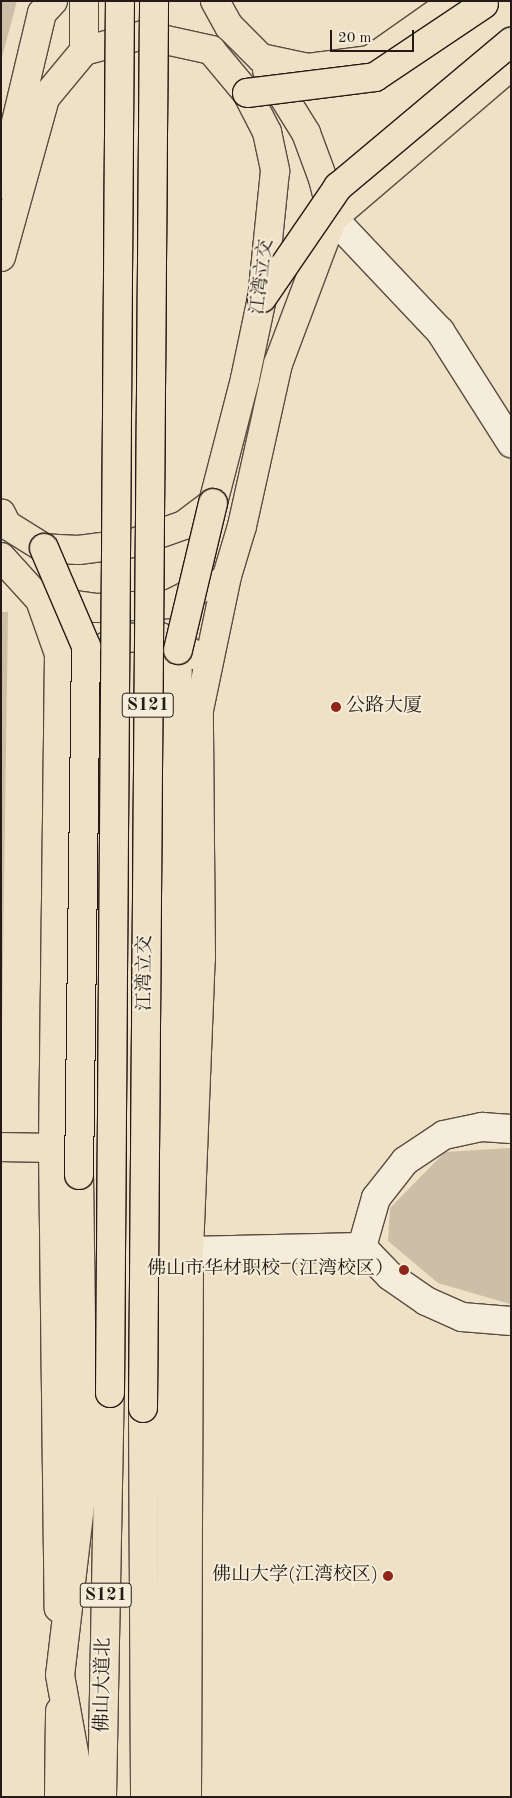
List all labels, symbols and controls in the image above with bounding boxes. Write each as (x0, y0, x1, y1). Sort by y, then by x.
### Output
scale bar (332, 20, 416, 52)
text: 20 m (338, 31, 372, 46)
street label: 江湾立交 (247, 238, 279, 316)
road number: S121 (122, 690, 174, 720)
place label: 公路大厦 (346, 696, 422, 718)
marker: 公路大厦 (330, 701, 342, 713)
street label: 江湾立交 (135, 935, 157, 1011)
place label: 佛山市华材职校（江湾校区） (147, 1259, 394, 1281)
marker: 佛山市华材职校（江湾校区） (398, 1264, 410, 1276)
place label: 佛山大学(江湾校区) (212, 1565, 378, 1587)
marker: 佛山大学(江湾校区) (382, 1570, 394, 1582)
road number: S121 (80, 1580, 132, 1610)
street label: 佛山大道北 (92, 1637, 116, 1733)

